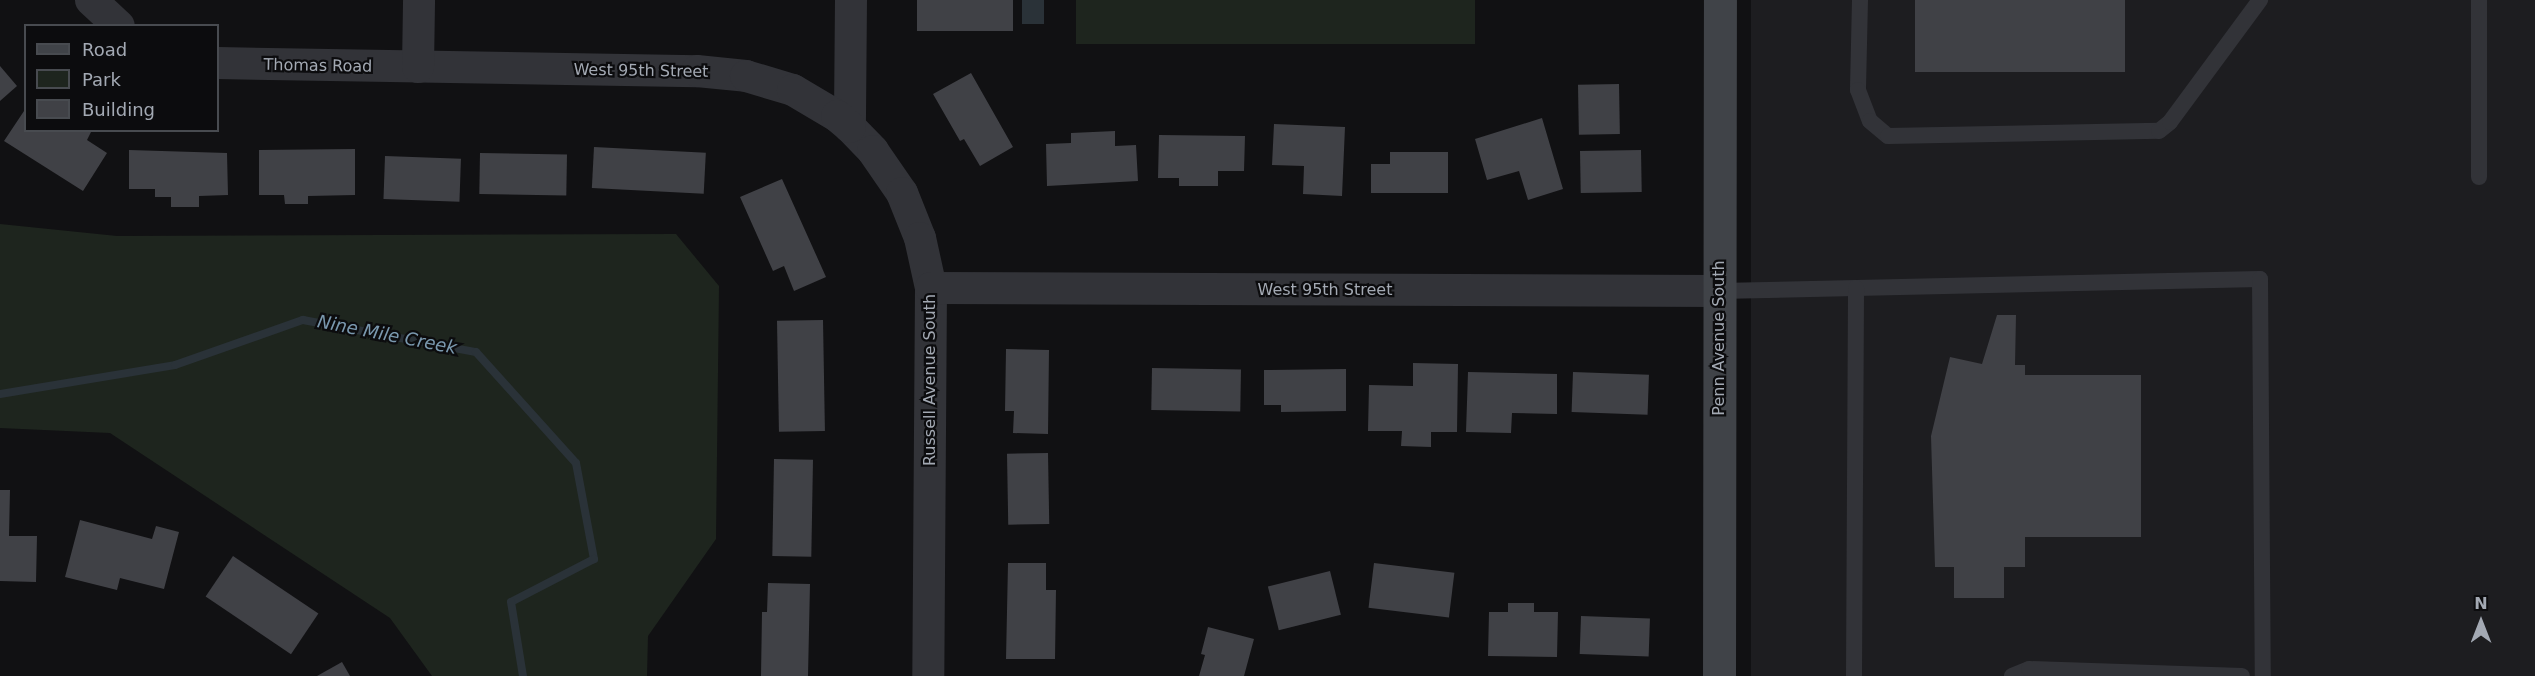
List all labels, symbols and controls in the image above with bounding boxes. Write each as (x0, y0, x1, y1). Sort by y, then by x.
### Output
legend (24, 24, 219, 132)
text: Road (82, 39, 127, 60)
street label: Thomas Road (264, 55, 372, 77)
street label: West 95th Street (573, 60, 709, 82)
text: Park (82, 69, 121, 90)
text: Building (82, 99, 155, 120)
street label: Penn Avenue South (1709, 260, 1729, 416)
street label: West 95th Street (1258, 280, 1392, 300)
street label: Russell Avenue South (920, 294, 940, 466)
water label: Nine Mile Creek (315, 311, 459, 359)
north arrow (2451, 592, 2511, 652)
text: N (2474, 594, 2488, 613)

